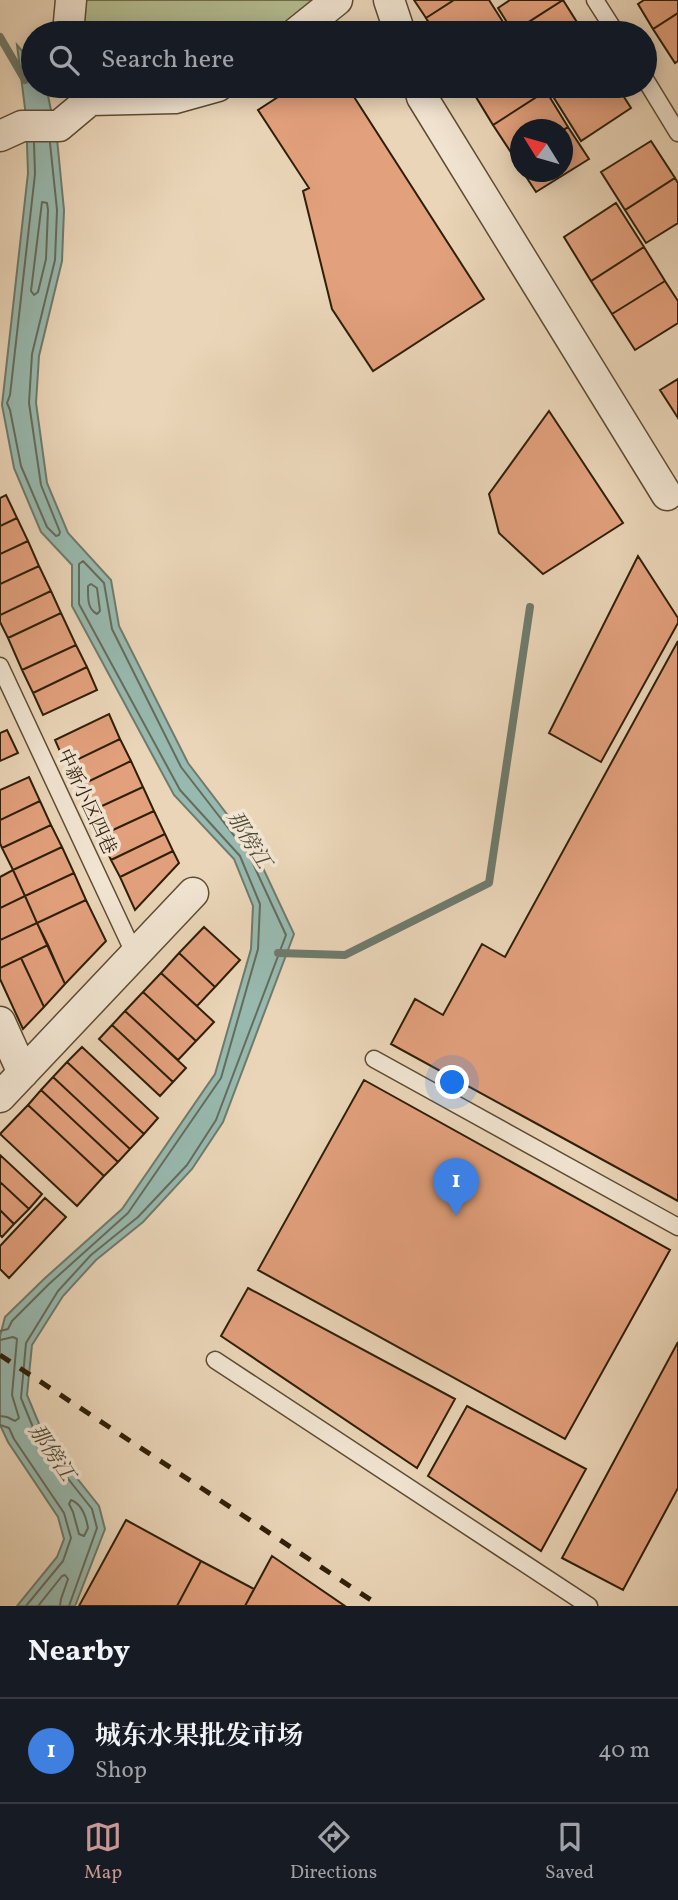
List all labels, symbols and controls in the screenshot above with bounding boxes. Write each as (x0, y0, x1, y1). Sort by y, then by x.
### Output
search box (21, 21, 657, 98)
icon: search (45, 41, 83, 79)
text: Search here (101, 42, 234, 78)
north arrow (510, 119, 573, 182)
street label: 中新小区四巷 (50, 745, 122, 859)
water label: 那傍江 (219, 806, 279, 877)
your location (435, 1065, 469, 1099)
pin: 1 (433, 1158, 479, 1216)
water label: 那傍江 (21, 1419, 82, 1490)
text: Nearby (28, 1631, 130, 1673)
text: 城东水果批发市场 (95, 1719, 303, 1755)
text: 1 (46, 1735, 56, 1767)
text: 40 m (598, 1735, 650, 1767)
text: Shop (95, 1755, 147, 1787)
tab: Map (84, 1818, 122, 1886)
tab: Directions (290, 1818, 377, 1886)
tab: Saved (545, 1818, 594, 1886)

